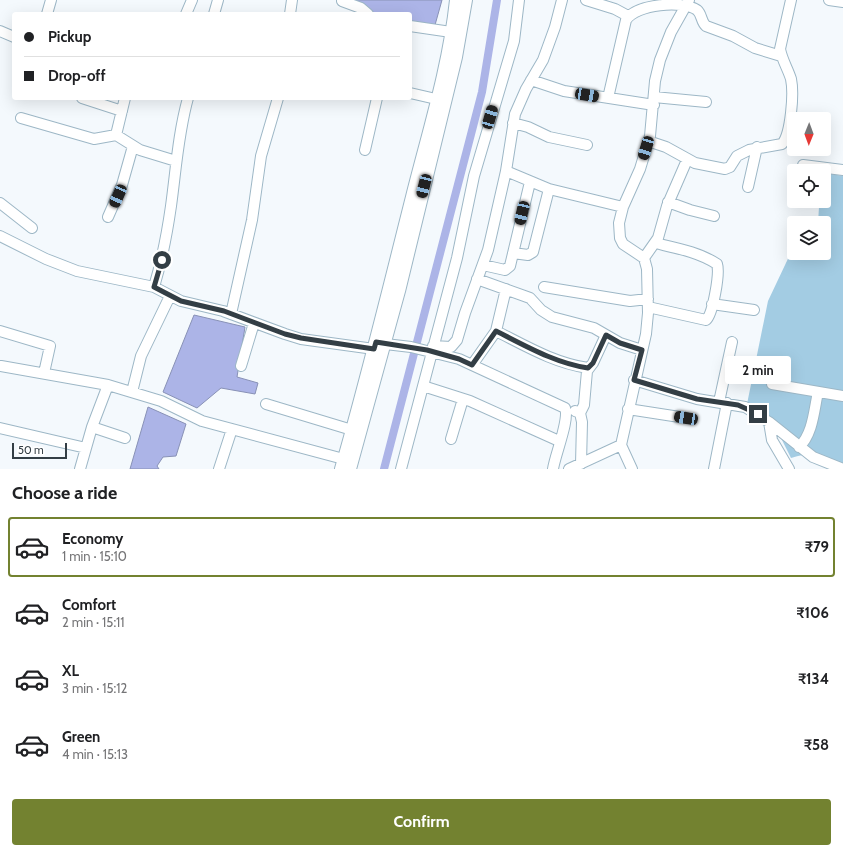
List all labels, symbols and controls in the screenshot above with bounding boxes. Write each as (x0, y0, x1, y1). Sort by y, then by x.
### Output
text: Pickup (48, 28, 91, 46)
text: Drop-off (48, 67, 106, 85)
car (574, 87, 600, 103)
car (481, 104, 499, 130)
north arrow (787, 112, 831, 156)
map controls (787, 112, 831, 260)
car (637, 135, 655, 161)
button: locate (787, 164, 831, 208)
car (415, 173, 433, 199)
car (108, 183, 128, 209)
car (513, 200, 531, 226)
button: layers (787, 216, 831, 260)
route start (153, 251, 171, 269)
callout: 2 min (725, 356, 791, 384)
text: 2 min (742, 362, 774, 378)
route end (749, 405, 767, 423)
car (673, 410, 699, 426)
scale bar (12, 441, 67, 460)
text: 50 m (18, 443, 44, 457)
text: Choose a ride (12, 482, 117, 504)
icon: car (14, 529, 50, 565)
text: Economy (62, 530, 123, 548)
text: ₹79 (805, 538, 829, 556)
text: 1 min · 15:10 (62, 548, 127, 564)
icon: car (14, 595, 50, 631)
text: Comfort (62, 596, 116, 614)
text: ₹106 (796, 604, 829, 622)
text: 2 min · 15:11 (62, 614, 125, 630)
icon: car (14, 661, 50, 697)
text: XL (62, 662, 79, 680)
text: ₹134 (798, 670, 829, 688)
text: 3 min · 15:12 (62, 680, 127, 696)
icon: car (14, 727, 50, 763)
text: Green (62, 728, 100, 746)
text: ₹58 (804, 736, 829, 754)
text: 4 min · 15:13 (62, 746, 128, 762)
button: Confirm (12, 799, 831, 845)

